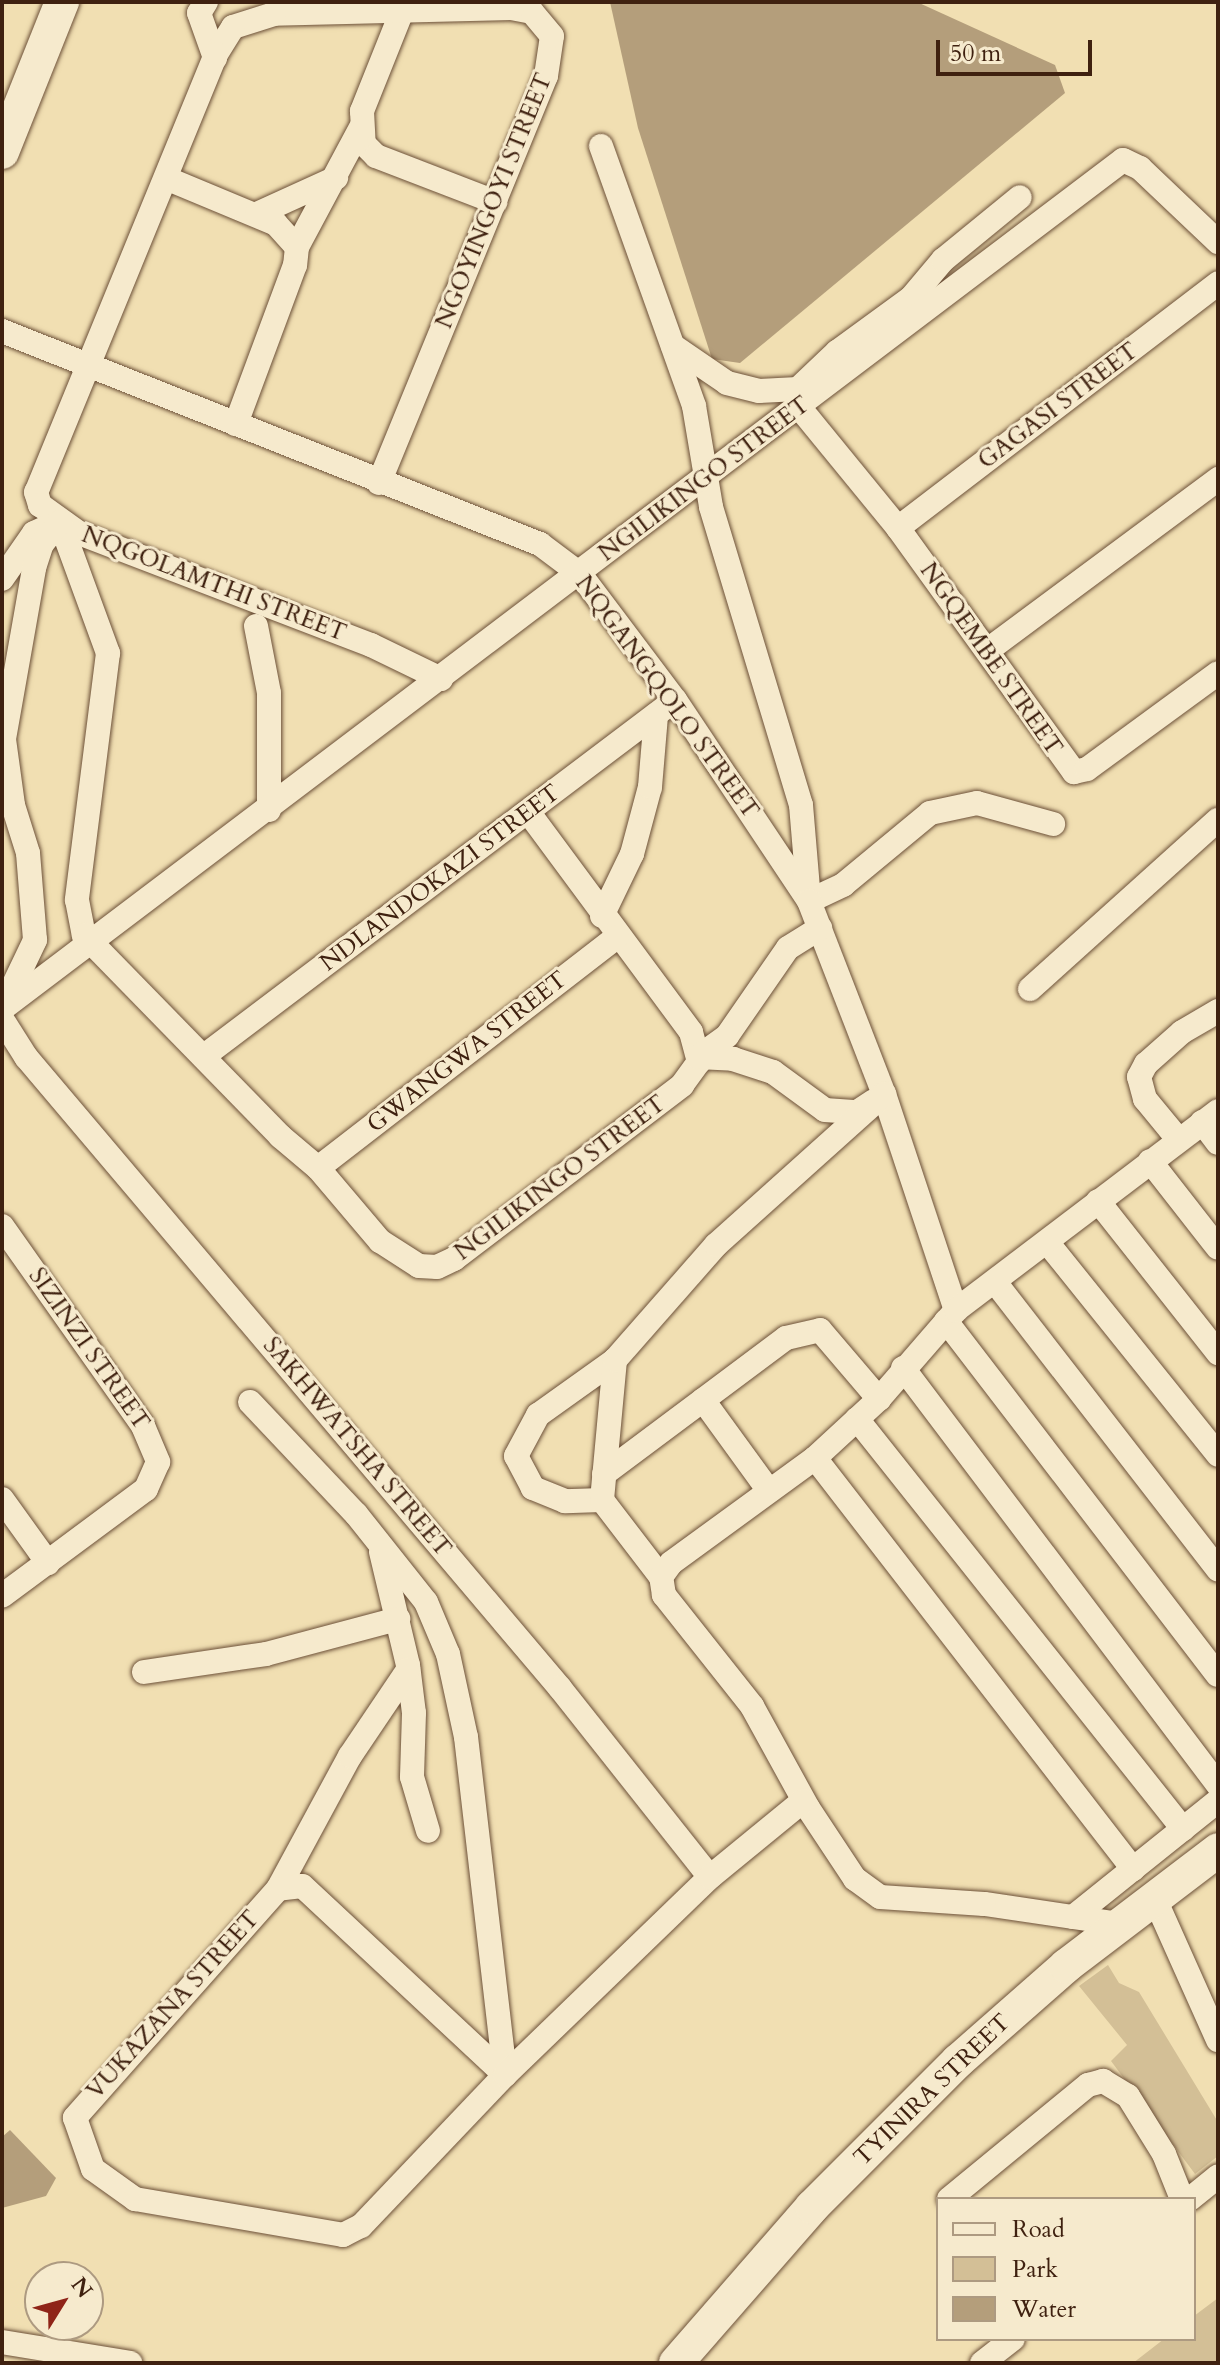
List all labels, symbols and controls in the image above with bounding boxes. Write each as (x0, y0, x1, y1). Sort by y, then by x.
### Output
scale bar (940, 24, 1096, 74)
text: 50 m (950, 37, 1001, 70)
street label: NGOYINGOYI STREET (430, 69, 558, 333)
street label: GAGASI STREET (973, 337, 1143, 475)
street label: NGILIKINGO STREET (593, 390, 815, 568)
street label: NQGOLAMTHI STREET (78, 520, 350, 648)
street label: NGQEMBE STREET (914, 557, 1068, 761)
street label: NQGANGQOLO STREET (569, 570, 765, 824)
street label: NDLANDOKAZI STREET (315, 779, 565, 977)
street label: GWANGWA STREET (361, 965, 573, 1139)
street label: NGILIKINGO STREET (449, 1089, 671, 1267)
street label: SIZINZI STREET (22, 1262, 156, 1436)
street label: SAKHWATSHA STREET (257, 1332, 457, 1562)
street label: VUKAZANA STREET (81, 1905, 265, 2105)
street label: TYINIRA STREET (848, 2008, 1016, 2172)
legend (936, 2197, 1196, 2341)
text: Road (1012, 2213, 1065, 2246)
text: Park (1012, 2253, 1058, 2286)
north arrow (24, 2261, 104, 2341)
text: N (64, 2271, 99, 2304)
text: Water (1012, 2293, 1076, 2326)

